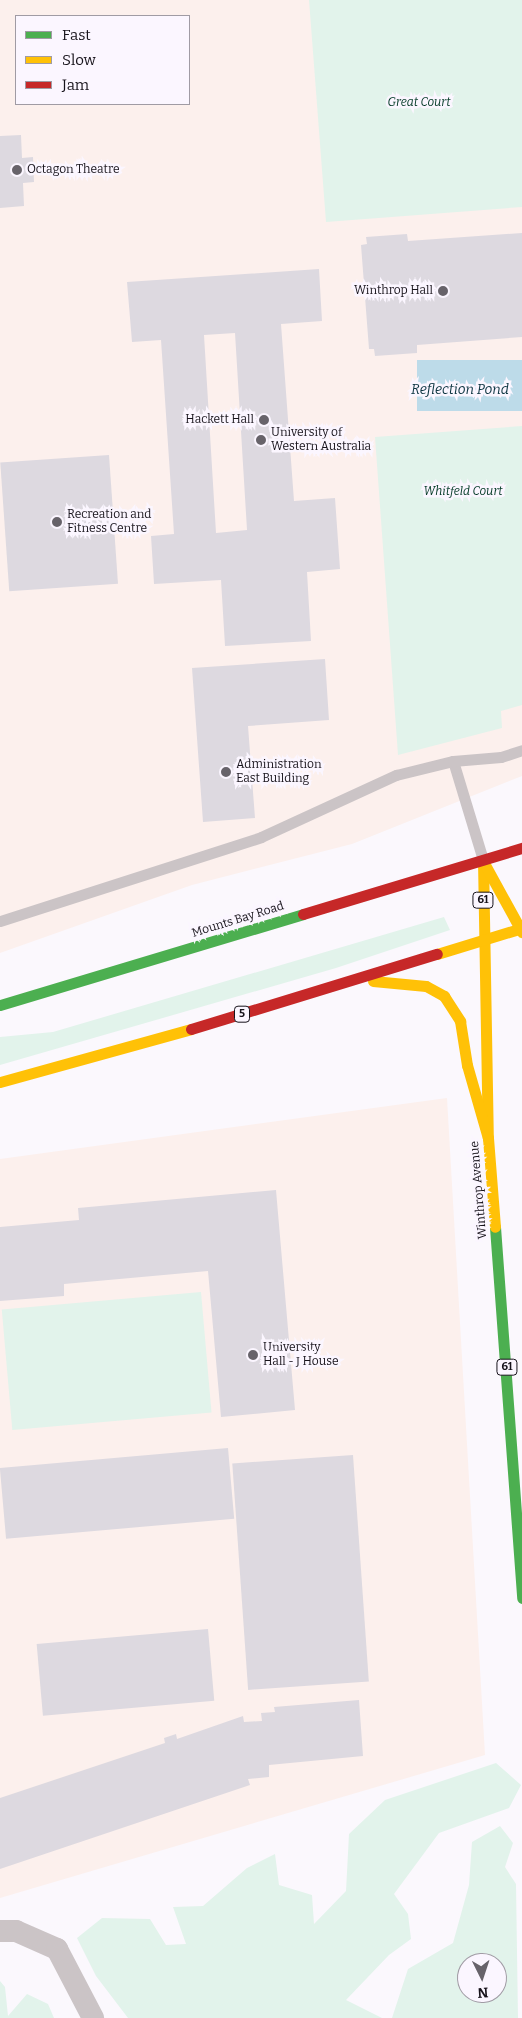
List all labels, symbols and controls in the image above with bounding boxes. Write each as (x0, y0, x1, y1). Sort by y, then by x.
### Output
legend (15, 15, 190, 105)
text: Fast (62, 26, 91, 44)
text: Slow (62, 51, 96, 69)
text: Jam (62, 76, 89, 94)
park label: Great Court (387, 96, 451, 110)
place label: Octagon Theatre (27, 163, 119, 177)
marker: Octagon Theatre (11, 164, 23, 176)
place label: Winthrop Hall (354, 284, 433, 298)
marker: Winthrop Hall (437, 285, 449, 297)
water label: Reflection Pond (411, 382, 509, 398)
place label: Hackett Hall (185, 413, 254, 427)
marker: Hackett Hall (258, 414, 270, 426)
place label: University of Western Australia (271, 426, 371, 454)
marker: University of Western Australia (255, 434, 267, 446)
park label: Whitfeld Court (423, 485, 503, 499)
place label: Recreation and Fitness Centre (67, 508, 151, 536)
marker: Recreation and Fitness Centre (51, 516, 63, 528)
place label: Administration East Building (236, 758, 322, 786)
marker: Administration East Building (220, 766, 232, 778)
road number: 61 (472, 892, 494, 908)
street label: Mounts Bay Road (190, 899, 286, 941)
road number: 5 (233, 1006, 251, 1022)
street label: Winthrop Avenue (468, 1140, 490, 1240)
place label: University Hall - J House (263, 1341, 338, 1369)
marker: University Hall - J House (247, 1349, 259, 1361)
road number: 61 (496, 1358, 518, 1375)
north arrow (457, 1953, 507, 2003)
text: N (477, 1984, 489, 2001)

